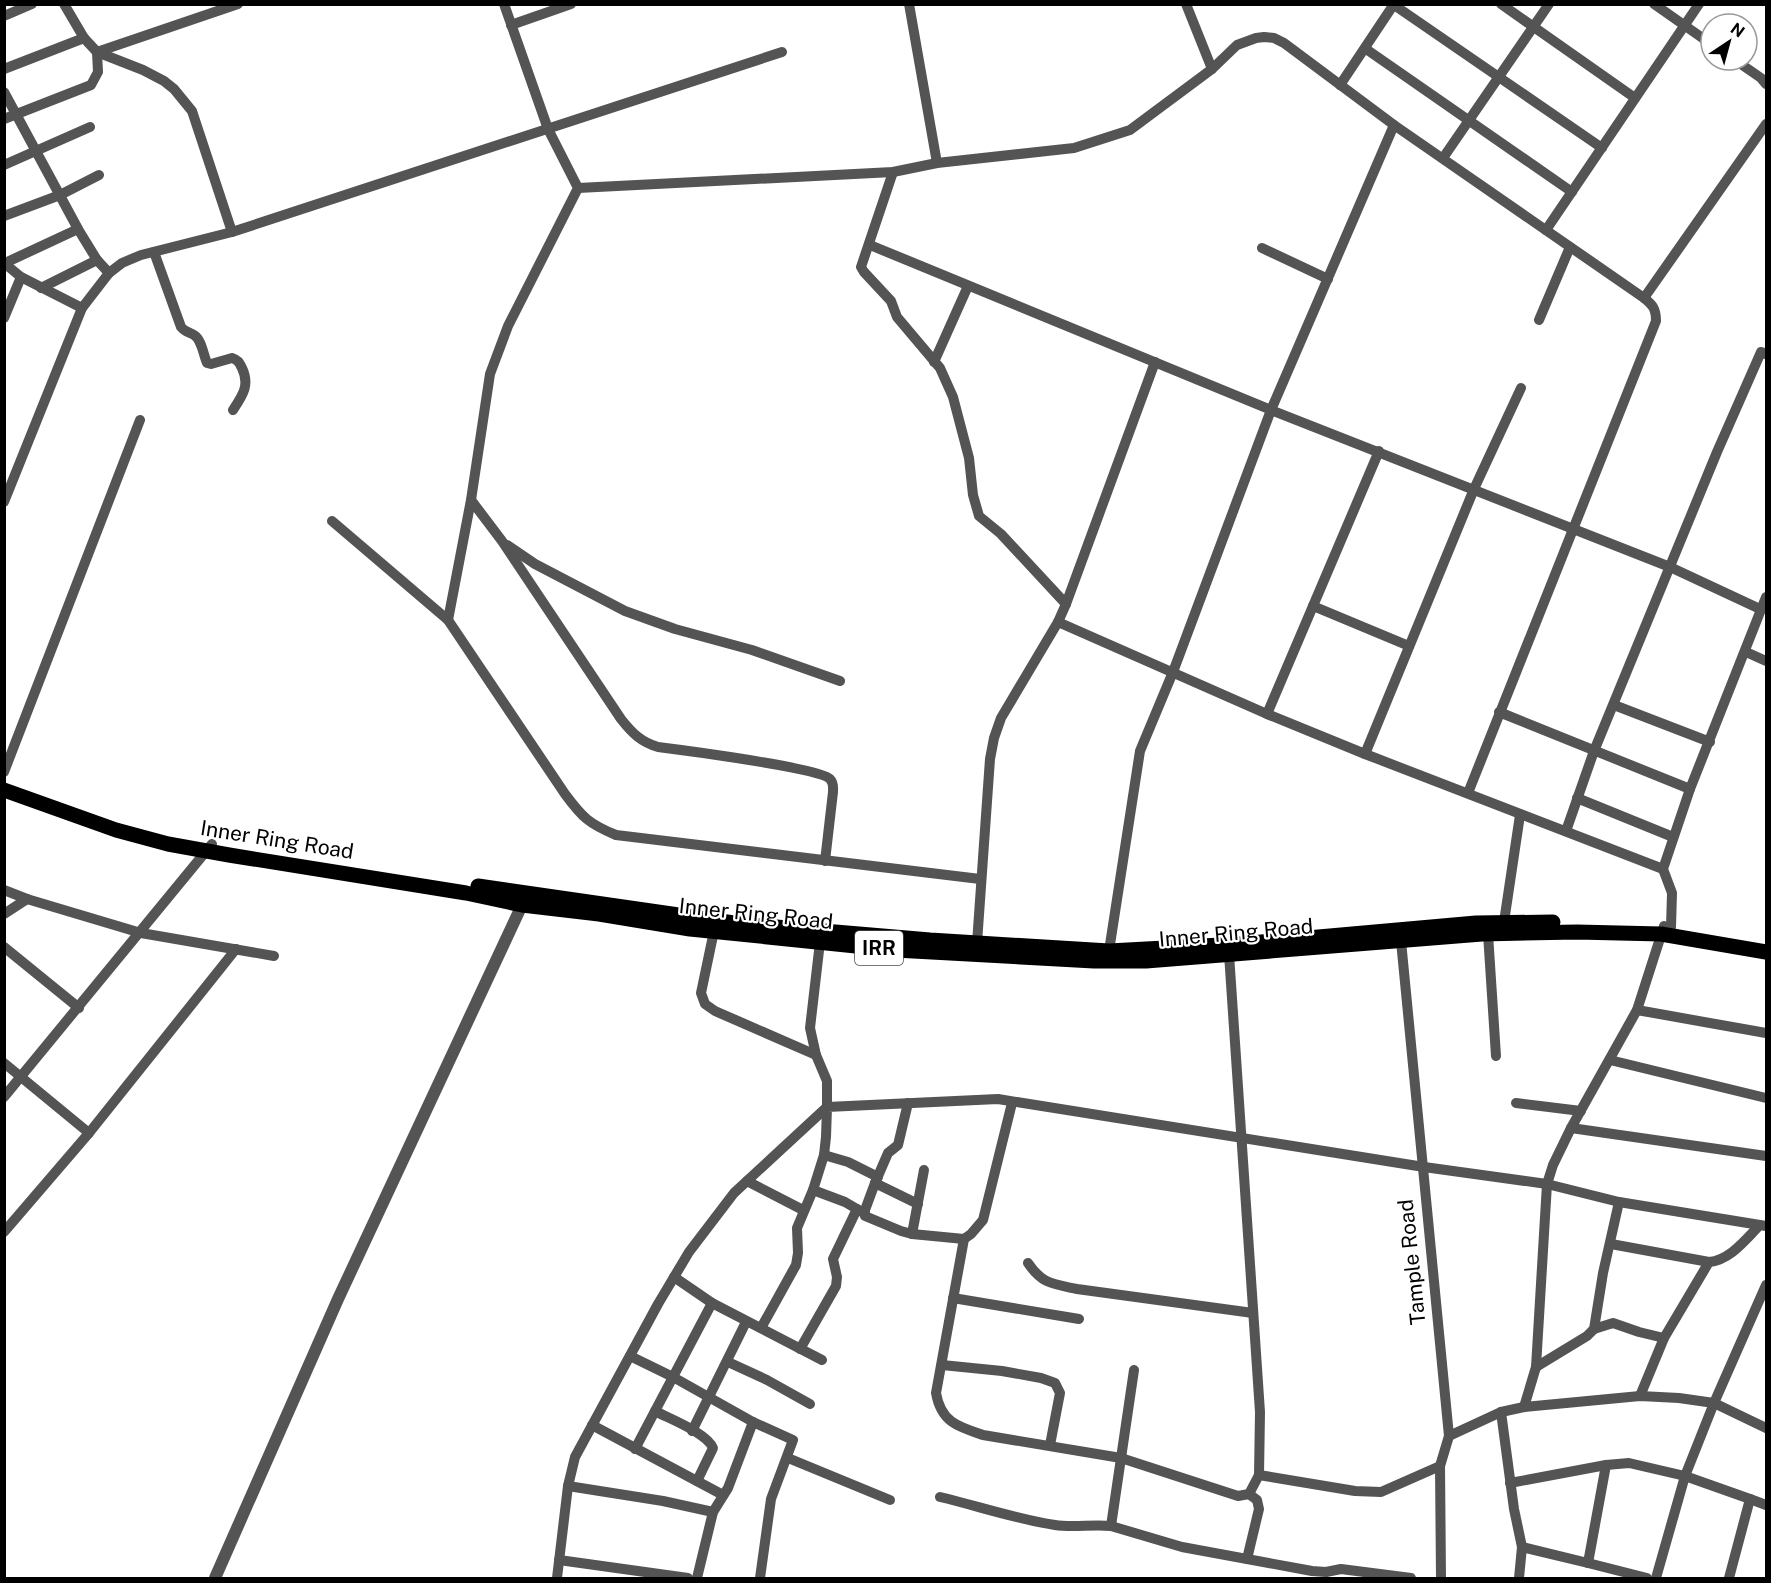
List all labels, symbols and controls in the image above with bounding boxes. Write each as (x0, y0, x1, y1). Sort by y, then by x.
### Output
north arrow (1699, 12, 1759, 72)
text: N (1727, 19, 1748, 42)
street label: Inner Ring Road (199, 815, 355, 864)
street label: Inner Ring Road (678, 893, 834, 934)
street label: Inner Ring Road (1158, 913, 1314, 952)
road number: IRR (855, 931, 903, 965)
street label: Tample Road (1392, 1198, 1431, 1326)

